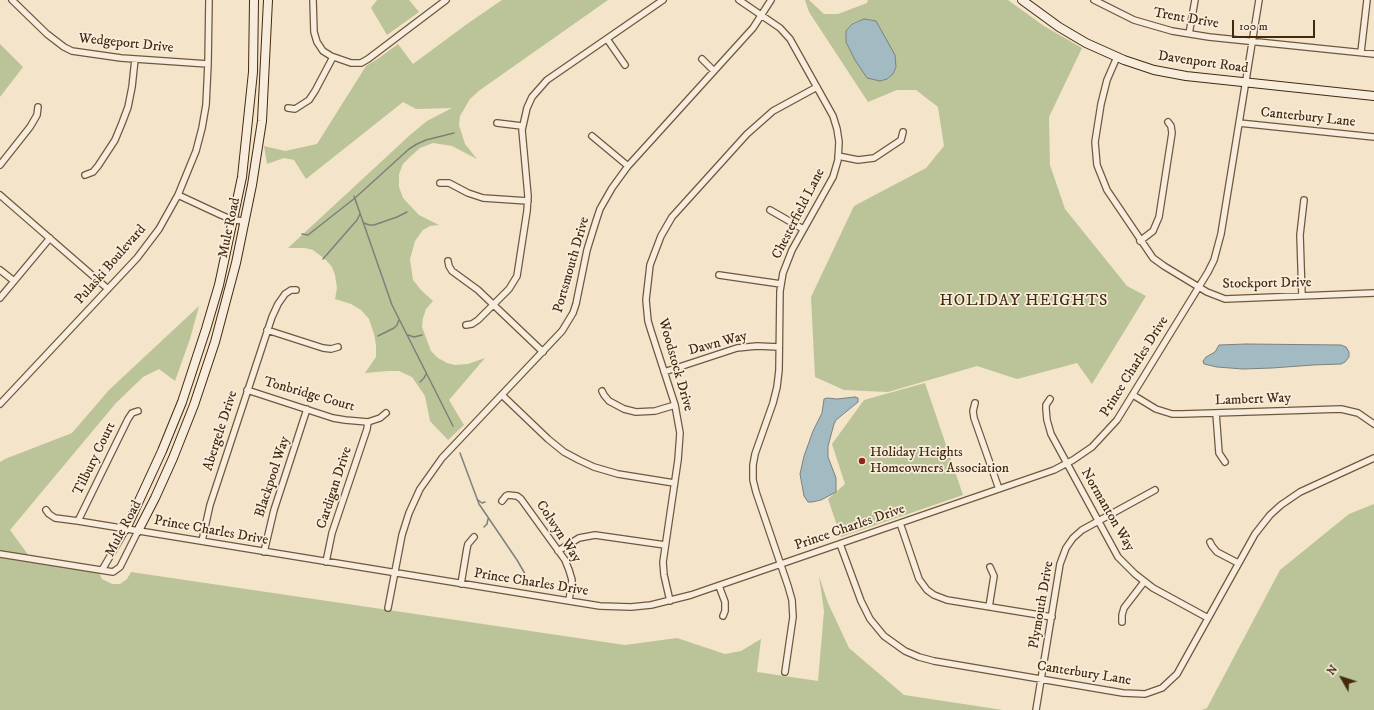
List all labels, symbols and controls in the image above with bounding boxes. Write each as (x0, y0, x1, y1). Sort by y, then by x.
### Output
street label: Trent Drive (1152, 5, 1220, 33)
scale bar (1234, 12, 1317, 38)
text: 100 m (1239, 19, 1268, 34)
street label: Wedgeport Drive (78, 31, 174, 57)
street label: Davenport Road (1157, 48, 1249, 78)
street label: Canterbury Lane (1260, 105, 1356, 131)
street label: Chesterfield Lane (769, 166, 829, 262)
street label: Mule Road (215, 196, 245, 260)
street label: Portsmouth Drive (550, 215, 594, 315)
street label: Pulaski Boulevard (72, 222, 150, 308)
street label: Stockport Drive (1222, 275, 1312, 293)
district label: HOLIDAY HEIGHTS (940, 292, 1108, 312)
street label: Prince Charles Drive (1097, 314, 1173, 420)
street label: Woodstock Drive (654, 317, 696, 413)
street label: Dawn Way (687, 328, 749, 360)
street label: Tonbridge Court (262, 374, 356, 416)
street label: Abergele Drive (200, 389, 242, 473)
street label: Lambert Way (1215, 390, 1291, 410)
street label: Tilbury Court (70, 420, 120, 498)
street label: Blackpool Way (252, 434, 294, 520)
street label: Cardigan Drive (314, 445, 356, 531)
place label: Holiday Heights Homeowners Association (870, 445, 1009, 478)
marker: Holiday Heights Homeowners Association (857, 456, 867, 466)
street label: Normanton Way (1076, 466, 1138, 554)
street label: Mule Road (102, 498, 146, 560)
street label: Colwyn Way (532, 498, 584, 566)
street label: Prince Charles Drive (793, 501, 907, 555)
street label: Prince Charles Drive (153, 513, 269, 549)
street label: Plymouth Drive (1026, 560, 1058, 650)
street label: Prince Charles Drive (473, 566, 589, 600)
street label: Canterbury Lane (1036, 658, 1132, 690)
north arrow (1322, 658, 1362, 698)
text: N (1324, 663, 1341, 678)

